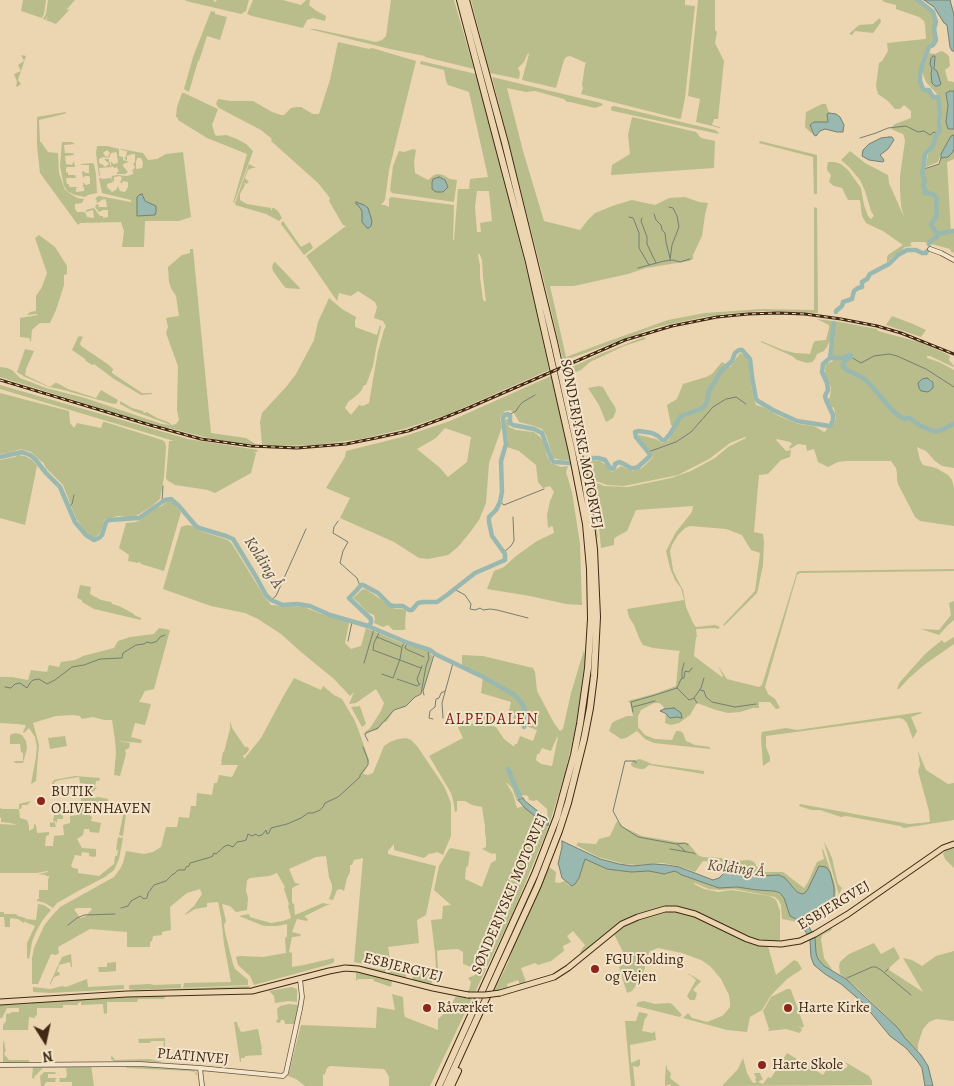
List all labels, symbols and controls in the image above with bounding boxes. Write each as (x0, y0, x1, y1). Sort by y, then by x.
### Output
street label: SØNDERJYSKE MOTORVEJ (556, 358, 606, 530)
water label: Kolding Å (239, 533, 287, 593)
district label: ALPEDALEN (444, 710, 540, 730)
place label: BUTIK OLIVENHAVEN (51, 783, 151, 818)
marker: BUTIK OLIVENHAVEN (35, 795, 47, 807)
street label: SØNDERJYSKE MOTORVEJ (468, 811, 552, 977)
water label: Kolding Å (706, 856, 766, 882)
street label: ESBJERGVEJ (795, 877, 873, 935)
street label: ESBJERGVEJ (361, 949, 445, 987)
place label: FGU Kolding og Vejen (605, 951, 684, 986)
marker: FGU Kolding og Vejen (589, 963, 601, 975)
place label: Råværket (437, 999, 493, 1017)
place label: Harte Kirke (798, 999, 870, 1017)
marker: Råværket (421, 1002, 433, 1014)
marker: Harte Kirke (782, 1002, 794, 1014)
north arrow (20, 1016, 70, 1066)
street label: PLATINVEJ (156, 1045, 230, 1069)
text: N (41, 1046, 54, 1067)
place label: Harte Skole (772, 1056, 843, 1074)
marker: Harte Skole (756, 1059, 768, 1071)

